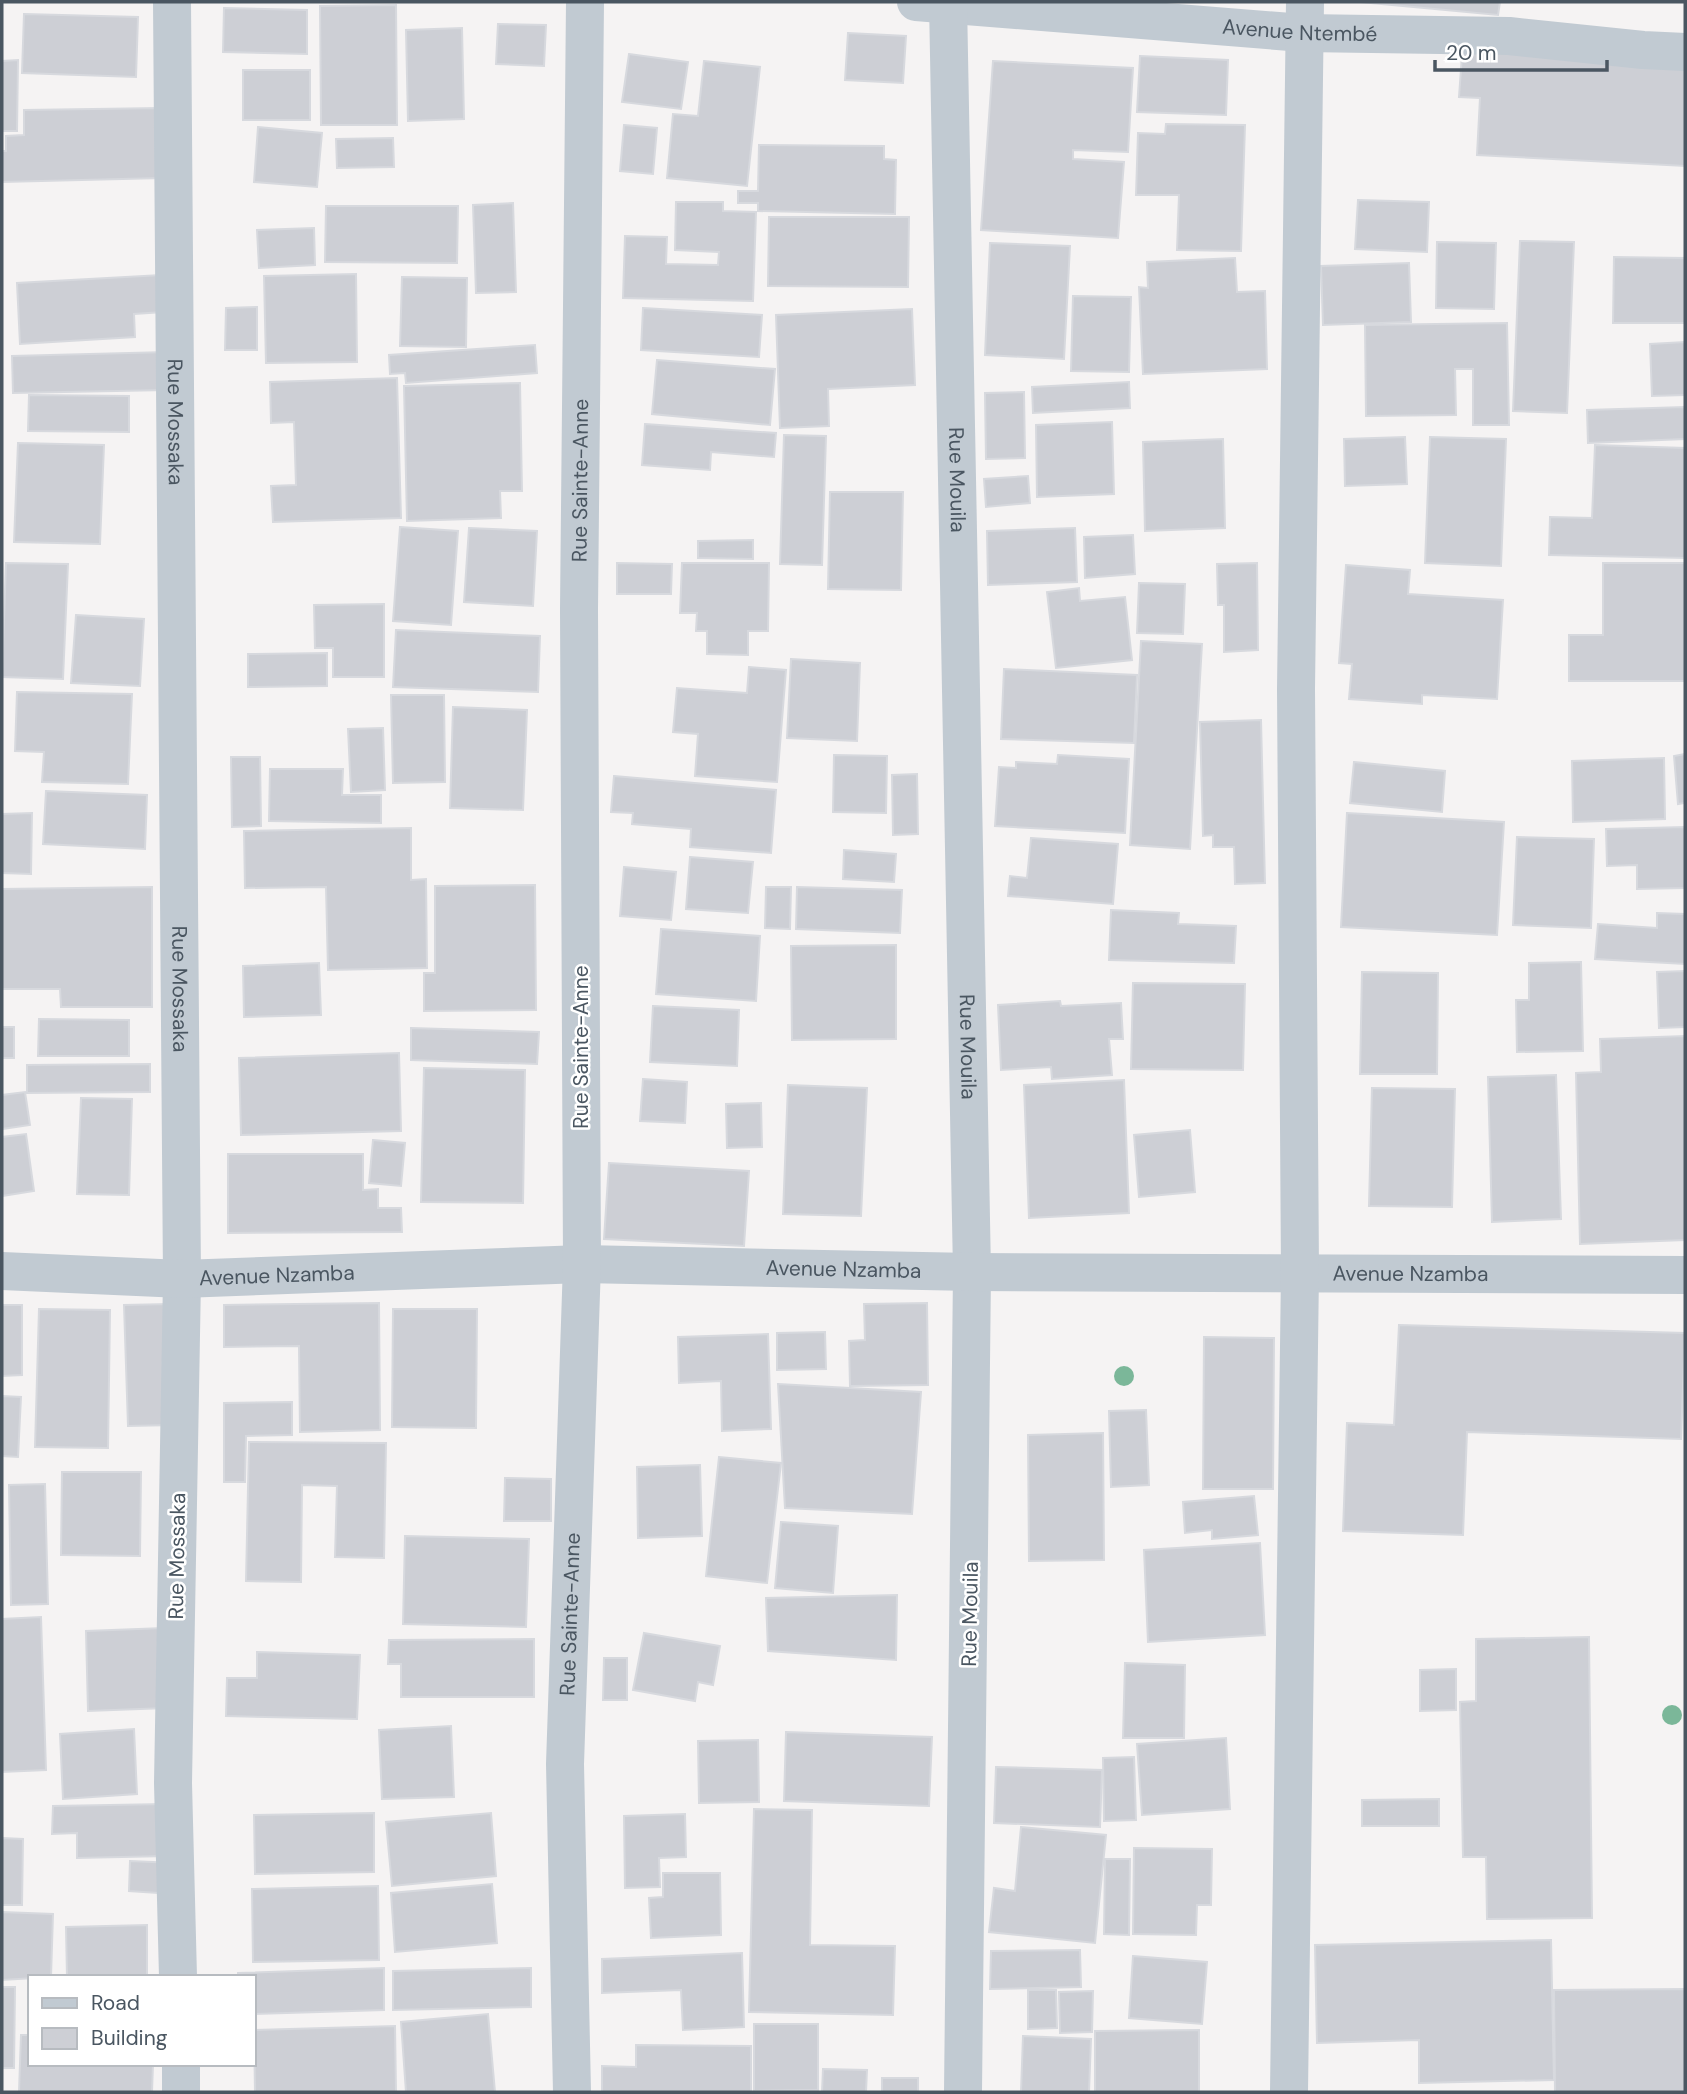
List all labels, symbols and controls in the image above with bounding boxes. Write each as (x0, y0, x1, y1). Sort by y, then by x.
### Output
street label: Avenue Ntembé (1221, 13, 1378, 48)
scale bar (1435, 28, 1606, 72)
text: 20 m (1446, 39, 1497, 67)
street label: Rue Mossaka (161, 359, 190, 485)
street label: Rue Sainte-Anne (565, 398, 595, 562)
street label: Rue Mouila (942, 427, 972, 533)
street label: Rue Mossaka (165, 926, 194, 1052)
street label: Rue Sainte-Anne (567, 965, 595, 1129)
street label: Rue Mouila (953, 994, 983, 1100)
street label: Avenue Nzamba (765, 1254, 922, 1285)
street label: Avenue Nzamba (198, 1259, 355, 1292)
street label: Avenue Nzamba (1332, 1260, 1488, 1288)
street label: Rue Mossaka (162, 1492, 192, 1620)
street label: Rue Sainte-Anne (553, 1532, 587, 1696)
street label: Rue Mouila (955, 1561, 985, 1667)
legend (28, 1975, 256, 2066)
text: Road (91, 1989, 140, 2017)
text: Building (91, 2024, 168, 2052)

